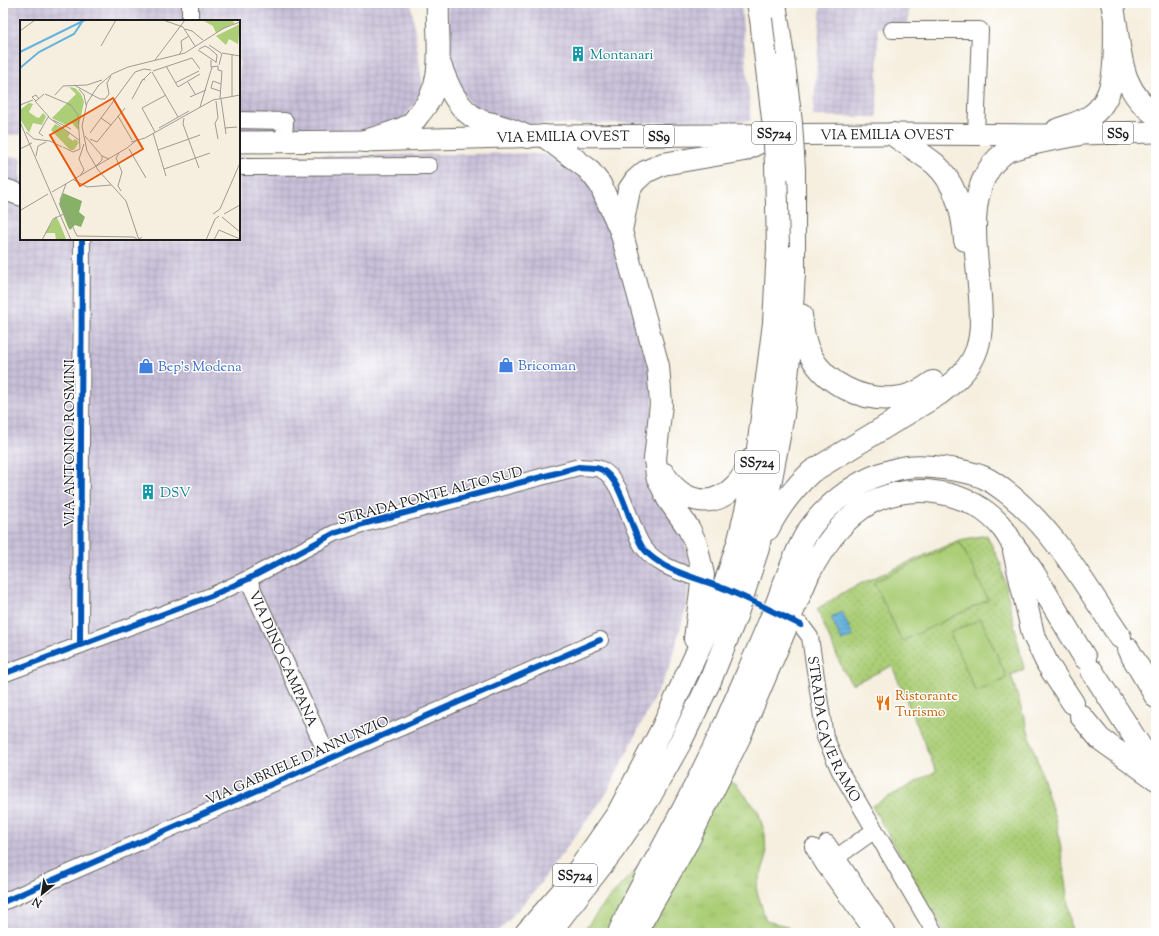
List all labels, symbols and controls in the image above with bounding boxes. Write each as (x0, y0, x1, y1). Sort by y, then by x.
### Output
inset map (20, 20, 240, 240)
building icon: Montanari (569, 45, 587, 63)
place label: Montanari (590, 46, 653, 66)
road number: SS724 (752, 122, 796, 144)
road number: SS9 (1103, 122, 1133, 144)
road number: SS9 (644, 125, 674, 147)
street label: VIA EMILIA OVEST (820, 126, 954, 146)
street label: VIA EMILIA OVEST (496, 128, 630, 149)
shop icon: Bricoman (497, 356, 515, 374)
shop icon: Bep's Modena (137, 357, 155, 375)
place label: Bricoman (518, 357, 576, 377)
place label: Bep's Modena (158, 358, 242, 378)
street label: VIA ANTONIO ROSMINI (61, 359, 81, 527)
road number: SS724 (735, 451, 779, 473)
street label: STRADA PONTE ALTO SUD (336, 463, 525, 531)
building icon: DSV (139, 483, 157, 501)
place label: DSV (160, 484, 191, 504)
street label: VIA DINO CAMPANA (243, 588, 321, 731)
street label: STRADA CAVE RAMO (801, 655, 864, 807)
place label: Ristorante Turismo (895, 687, 958, 723)
restaurant icon: Ristorante Turismo (874, 694, 892, 712)
street label: VIA GABRIELE D'ANNUNZIO (203, 712, 393, 811)
road number: SS724 (553, 864, 597, 886)
north arrow (22, 874, 62, 914)
text: N (30, 893, 46, 911)

